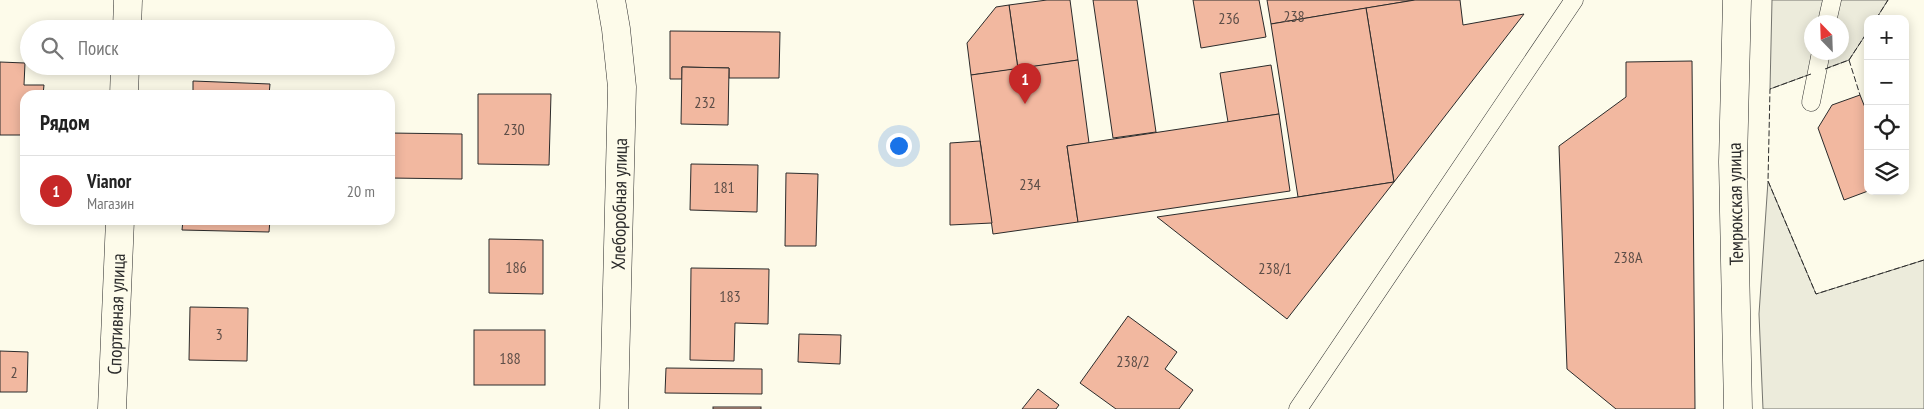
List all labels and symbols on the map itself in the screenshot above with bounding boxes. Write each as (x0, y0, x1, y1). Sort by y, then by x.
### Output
house number: 238 (1283, 6, 1305, 26)
house number: 236 (1218, 8, 1240, 28)
north arrow (1804, 15, 1849, 60)
pin: 1 (1009, 63, 1041, 104)
house number: 232 (694, 92, 716, 112)
house number: 230 (503, 119, 525, 139)
your location (886, 133, 912, 159)
street label: Хлеборобная улица (606, 138, 632, 270)
street label: Темрюкская улица (1722, 142, 1748, 266)
house number: 234 (1019, 174, 1041, 194)
house number: 181 (713, 177, 735, 197)
house number: 238А (1613, 247, 1643, 267)
street label: Спортивная улица (102, 253, 130, 375)
house number: 186 (505, 257, 527, 277)
house number: 238/1 (1258, 258, 1292, 278)
house number: 183 (719, 286, 741, 306)
house number: 3 (215, 324, 223, 344)
house number: 188 (499, 348, 521, 368)
house number: 238/2 (1116, 351, 1150, 371)
house number: 2 (10, 362, 18, 382)

